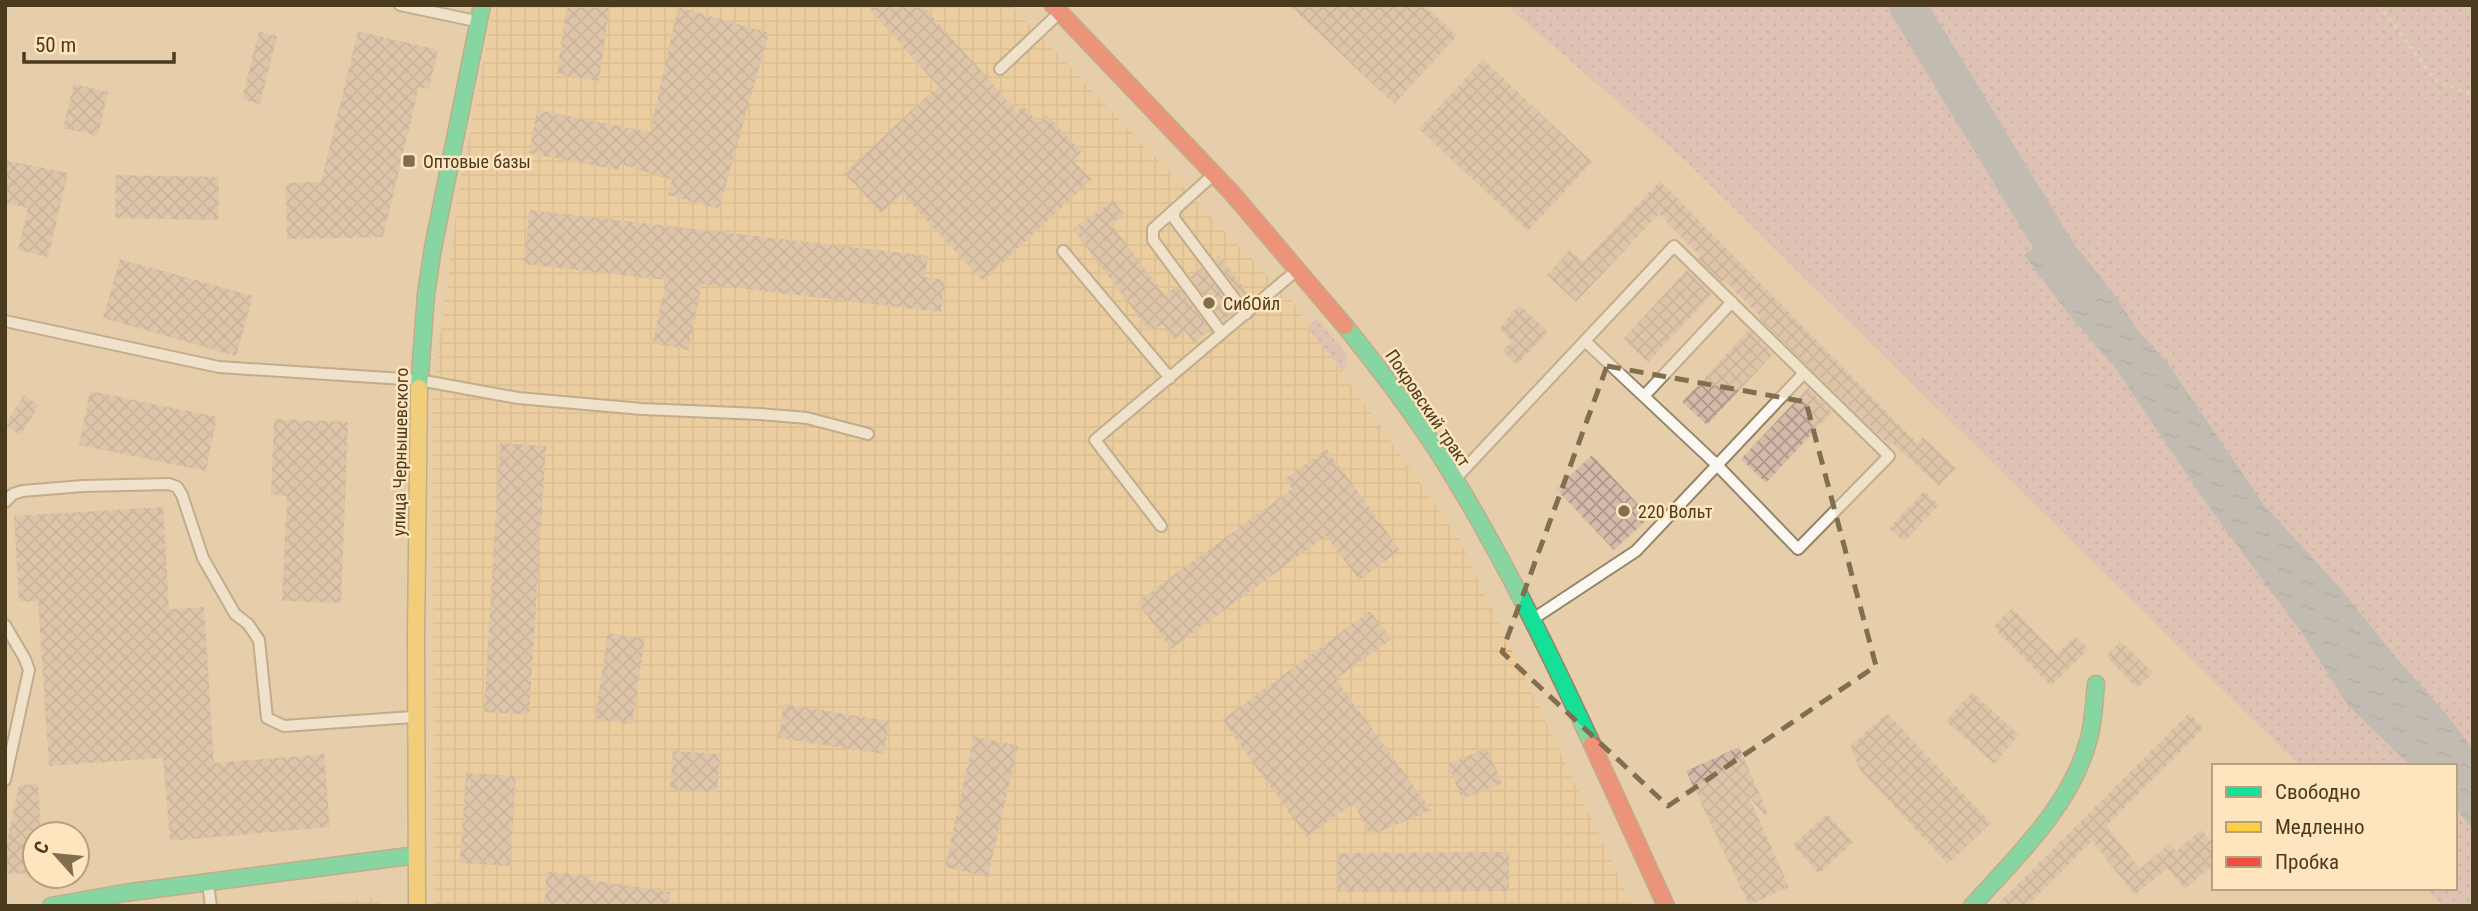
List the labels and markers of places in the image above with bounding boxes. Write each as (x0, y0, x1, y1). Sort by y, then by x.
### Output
place label: Оптовые базы (423, 151, 531, 172)
marker: Оптовые базы (401, 153, 417, 169)
place label: СибОйл (1223, 293, 1280, 314)
marker: СибОйл (1201, 295, 1217, 311)
place label: 220 Вольт (1638, 501, 1713, 522)
marker: 220 Вольт (1616, 503, 1632, 519)

